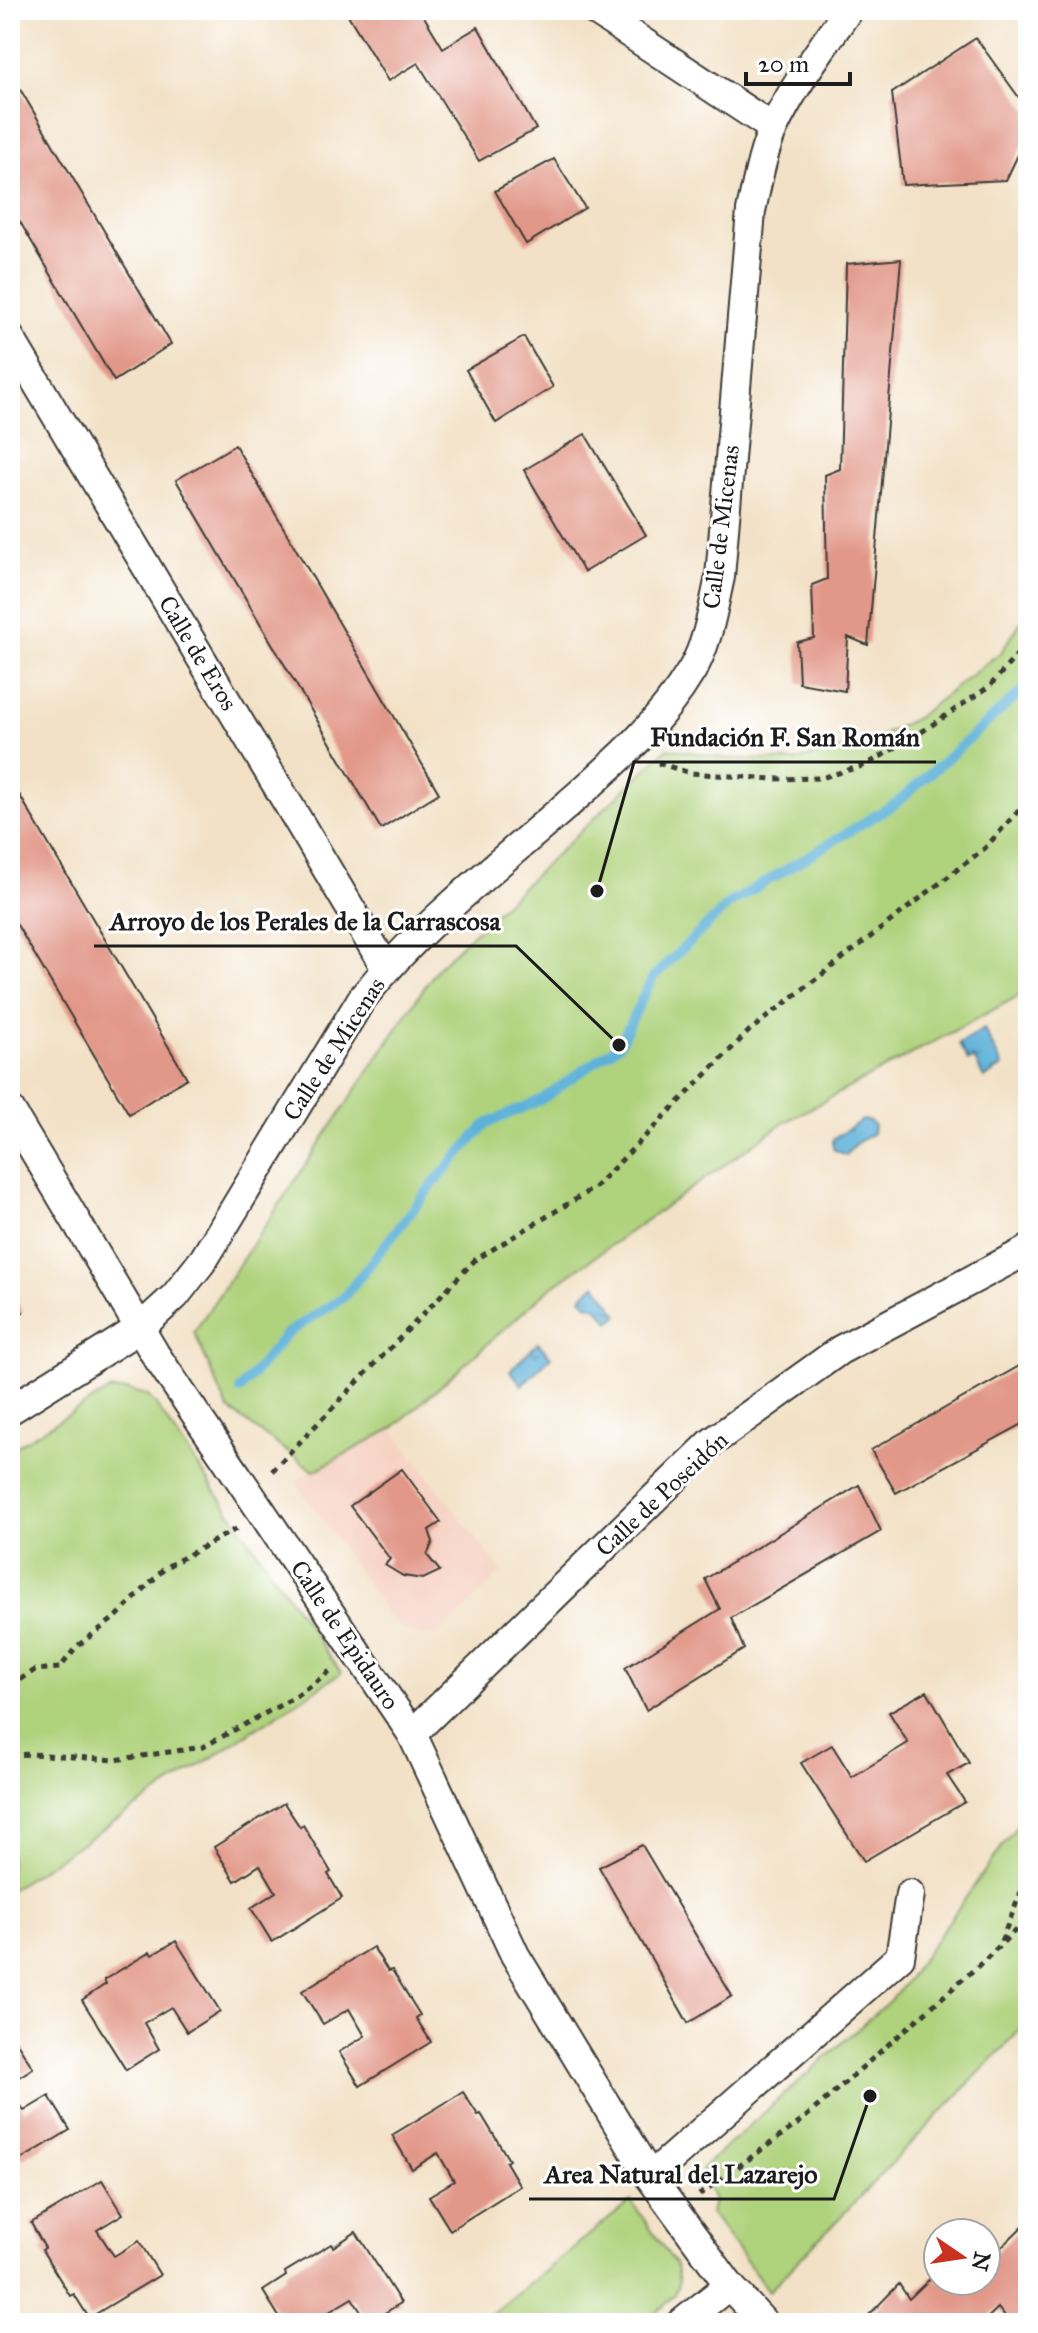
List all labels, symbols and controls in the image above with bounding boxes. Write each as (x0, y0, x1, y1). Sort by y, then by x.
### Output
scale bar (746, 36, 850, 86)
text: 20 m (758, 49, 809, 79)
street label: Calle de Micenas (696, 443, 746, 611)
street label: Calle de Eros (152, 590, 244, 716)
callout: Fundación F. San Román (634, 712, 936, 762)
text: Fundación F. San Román (650, 721, 920, 753)
callout: Arroyo de los Perales de la Carrascosa (94, 896, 516, 946)
text: Arroyo de los Perales de la Carrascosa (108, 905, 501, 937)
street label: Calle de Micenas (276, 972, 392, 1126)
street label: Calle de Poseidón (590, 1425, 734, 1563)
street label: Calle de Epidauro (284, 1555, 406, 1715)
callout: Area Natural del Lazarejo (529, 2149, 834, 2199)
text: Area Natural del Lazarejo (542, 2158, 818, 2190)
north arrow (922, 2217, 1002, 2297)
text: N (966, 2249, 996, 2274)

